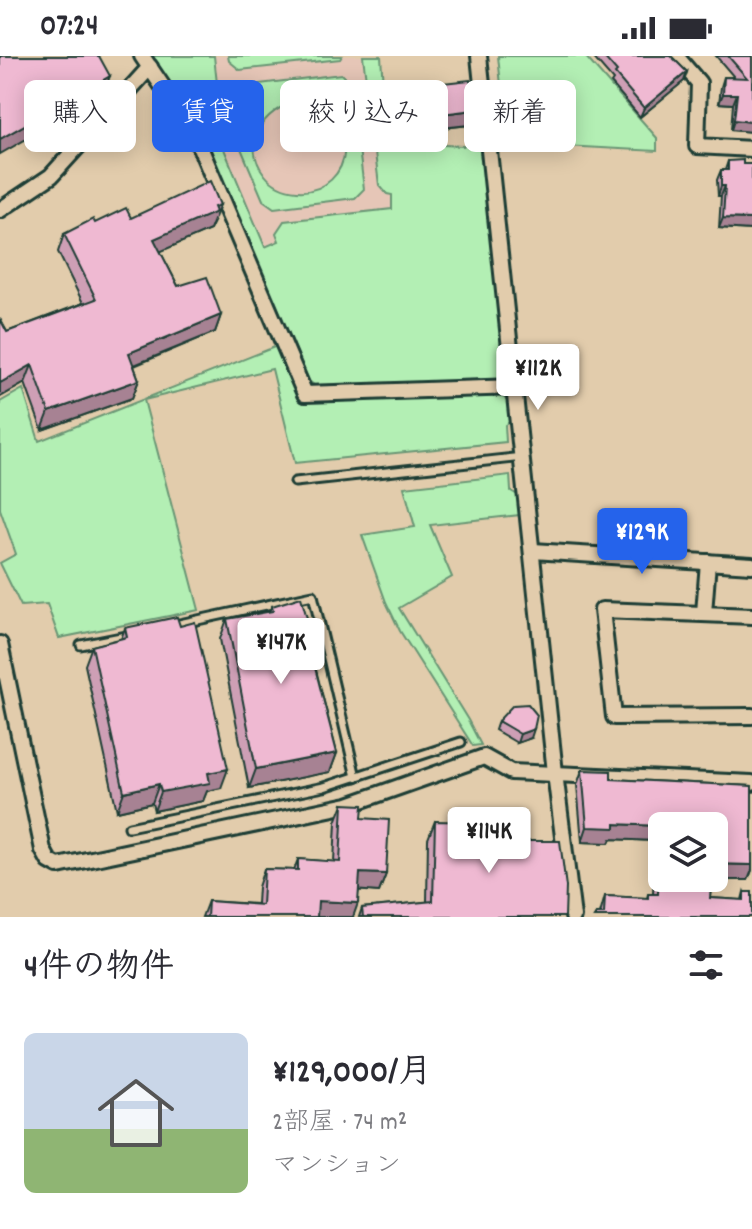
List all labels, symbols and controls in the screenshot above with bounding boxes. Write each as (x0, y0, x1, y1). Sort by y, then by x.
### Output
text: 07:24 (40, 7, 98, 50)
chip: 購入 (24, 80, 136, 152)
chip: 賃貸 (152, 80, 264, 152)
chip: 絞り込み (280, 80, 448, 152)
chip: 新着 (464, 80, 576, 152)
pin: ¥112K (482, 344, 594, 412)
text: ¥112K (514, 351, 562, 388)
pin: ¥129K (586, 508, 698, 576)
text: ¥129K (615, 515, 669, 552)
pin: ¥147K (225, 618, 337, 686)
text: ¥147K (255, 625, 307, 662)
pin: ¥114K (433, 807, 545, 875)
map controls (648, 812, 728, 892)
button: layers (648, 812, 728, 892)
text: ¥114K (466, 814, 512, 851)
icon: filters (684, 943, 728, 987)
text: 4件の物件 (24, 945, 174, 994)
text: ¥129,000/月 (272, 1050, 432, 1099)
icon: home (88, 1065, 184, 1161)
text: 2部屋 · 74 m² (272, 1105, 407, 1142)
text: マンション (272, 1148, 401, 1185)

